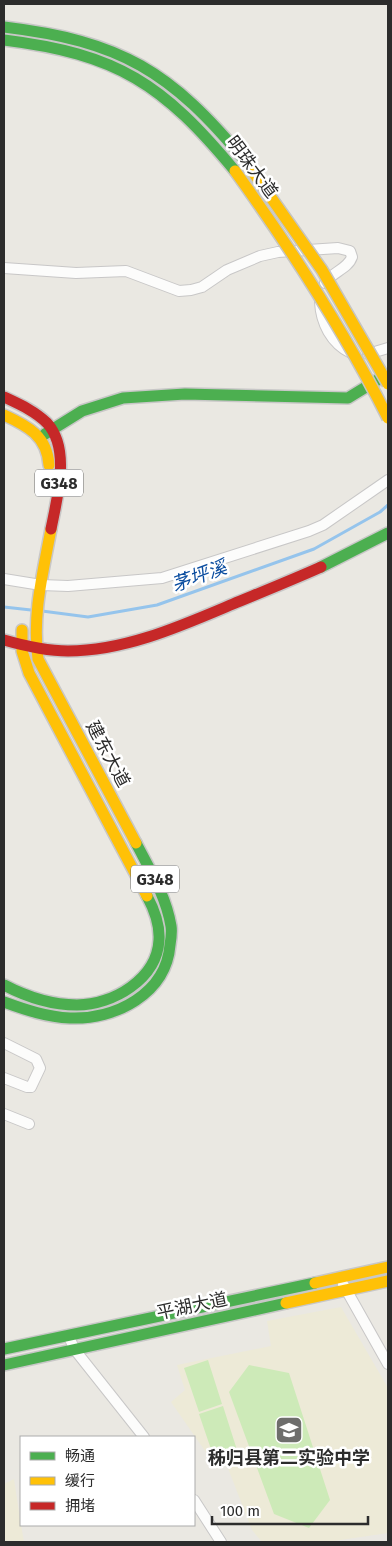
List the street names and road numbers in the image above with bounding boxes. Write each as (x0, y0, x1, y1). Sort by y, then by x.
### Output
street label: 明珠大道 (222, 132, 282, 202)
road number: G348 (35, 469, 83, 496)
street label: 建东大道 (81, 717, 135, 791)
road number: G348 (131, 866, 179, 892)
street label: 平湖大道 (154, 1288, 230, 1324)

